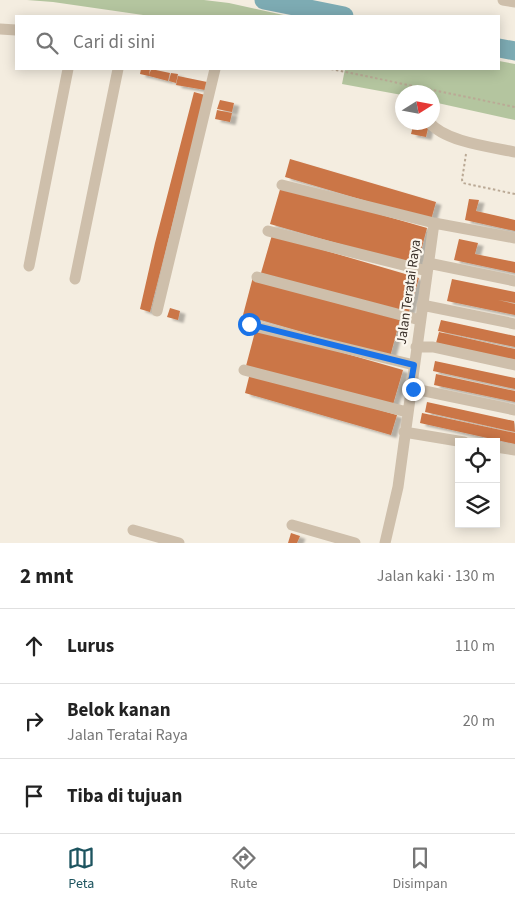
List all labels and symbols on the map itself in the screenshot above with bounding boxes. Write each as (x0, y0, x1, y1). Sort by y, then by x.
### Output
north arrow (395, 85, 440, 130)
street label: Jalan Teratai Raya (392, 238, 426, 346)
route start (238, 313, 261, 336)
route end (402, 378, 425, 401)

